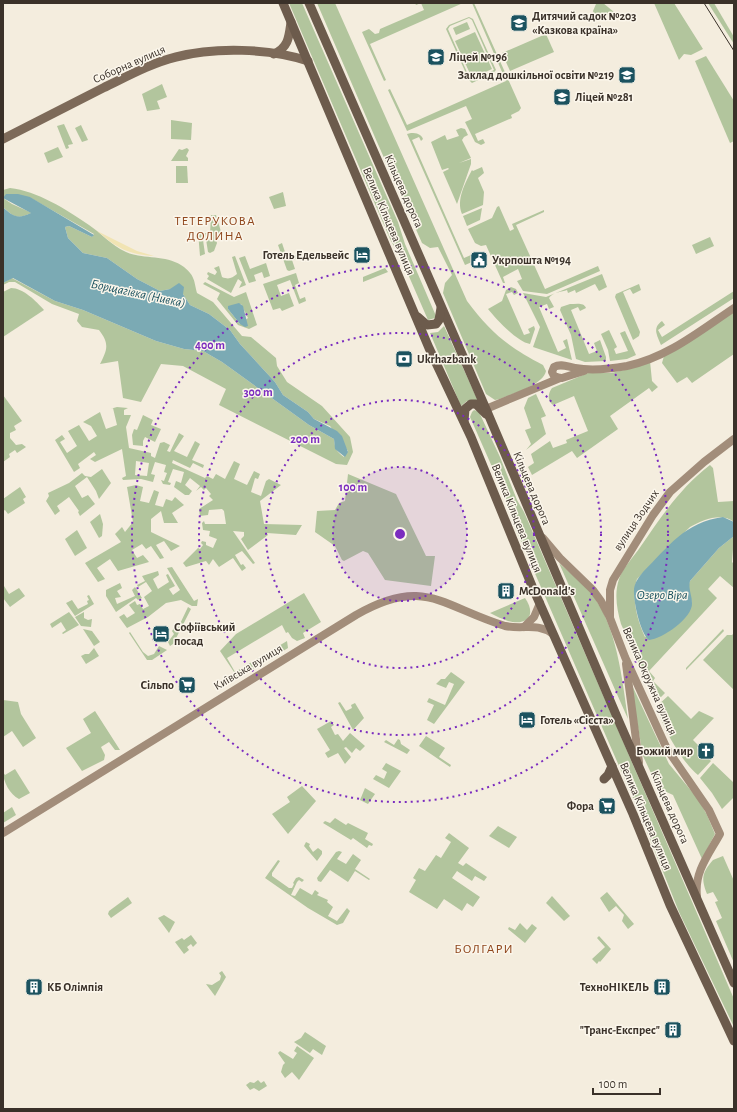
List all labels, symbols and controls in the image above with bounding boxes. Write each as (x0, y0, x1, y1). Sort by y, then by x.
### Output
place label: Дитячий садок №203 «Казкова країна» (532, 10, 637, 36)
school or university icon: Дитячий садок №203 «Казкова країна» (509, 13, 529, 33)
street label: Соборна вулиця (91, 43, 168, 86)
school or university icon: Ліцей №196 (426, 47, 446, 67)
place label: Ліцей №196 (449, 51, 507, 63)
school or university icon: Заклад дошкільної освіти №219 (617, 65, 637, 85)
place label: Заклад дошкільної освіти №219 (458, 69, 614, 81)
school or university icon: Ліцей №281 (552, 87, 572, 107)
place label: Ліцей №281 (575, 91, 633, 103)
street label: Кільцева дорога (383, 153, 426, 230)
street label: Велика Кільцева вулиця (360, 165, 417, 277)
district label: ТЕТЕРУКОВА ДОЛИНА (174, 215, 256, 243)
hotel icon: Готель Едельвейс (352, 245, 372, 265)
place label: Готель Едельвейс (263, 249, 349, 261)
public building icon: Укрпошта №194 (469, 250, 489, 270)
place label: Укрпошта №194 (492, 254, 571, 266)
water label: Борщагівка (Нивка) (90, 278, 186, 310)
text: 400 m (195, 339, 225, 351)
bank icon: Ukrhazbank (394, 349, 414, 369)
place label: Ukrhazbank (417, 353, 476, 365)
text: 300 m (243, 386, 273, 398)
text: 200 m (290, 433, 320, 445)
street label: Кільцева дорога (511, 450, 553, 527)
street label: Велика Кільцева вулиця (489, 462, 544, 574)
text: 100 m (339, 481, 367, 493)
street label: вулиця Зодчих (611, 487, 662, 553)
centre of rings (393, 527, 407, 541)
building icon: McDonald's (496, 581, 516, 601)
place label: McDonald's (519, 585, 575, 597)
water label: Озеро Віра (636, 589, 688, 602)
place label: Софіївський посад (174, 621, 235, 647)
hotel icon: Софіївський посад (151, 624, 171, 644)
street label: Велика Окружна вулиця (620, 625, 679, 737)
street label: Київська вулиця (211, 642, 285, 693)
supermarket icon: Сільпо (177, 675, 197, 695)
place label: Сільпо (141, 679, 174, 691)
hotel icon: Готель «Сієста» (517, 710, 537, 730)
place label: Готель «Сієста» (540, 714, 614, 726)
church icon: Божий мир (696, 741, 716, 761)
place label: Божий мир (636, 745, 693, 757)
street label: Велика Кільцева вулиця (617, 760, 674, 872)
street label: Кільцева дорога (649, 769, 692, 846)
supermarket icon: Фора (597, 796, 617, 816)
place label: Фора (567, 800, 594, 812)
district label: БОЛГАРИ (454, 943, 514, 956)
building icon: КБ Олімпія (24, 977, 44, 997)
building icon: ТехноНІКЕЛЬ (652, 977, 672, 997)
place label: КБ Олімпія (47, 981, 103, 993)
place label: ТехноНІКЕЛЬ (580, 981, 649, 993)
building icon: "Транс-Експрес" (663, 1020, 683, 1040)
place label: "Транс-Експрес" (580, 1024, 660, 1036)
scale bar (593, 1070, 660, 1096)
text: 100 m (599, 1078, 627, 1090)

